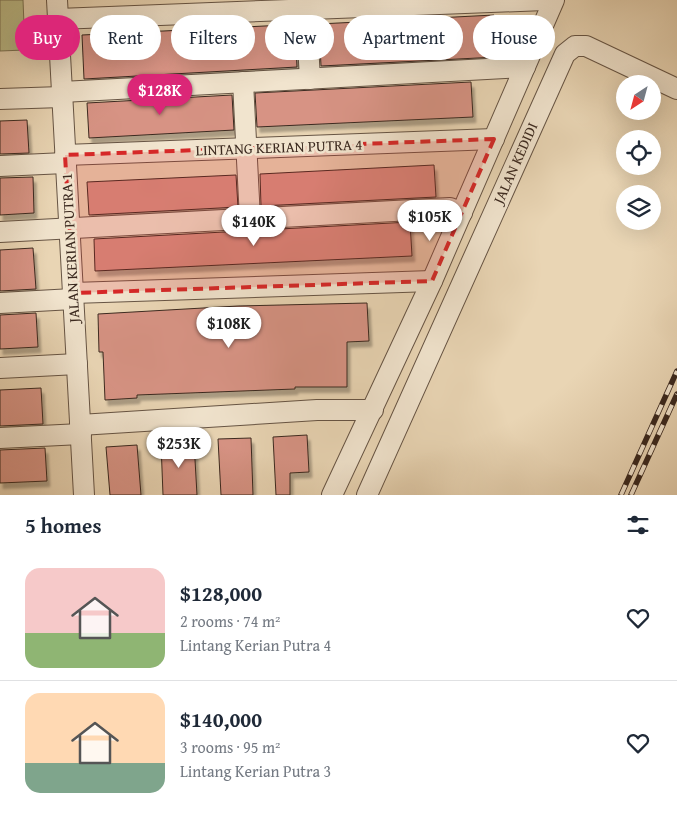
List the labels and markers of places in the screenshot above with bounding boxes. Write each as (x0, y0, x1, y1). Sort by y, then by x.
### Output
pin: $128K (125, 74, 195, 116)
pin: $105K (395, 200, 465, 242)
pin: $140K (219, 204, 289, 247)
pin: $108K (194, 306, 264, 349)
pin: $253K (144, 426, 214, 469)

